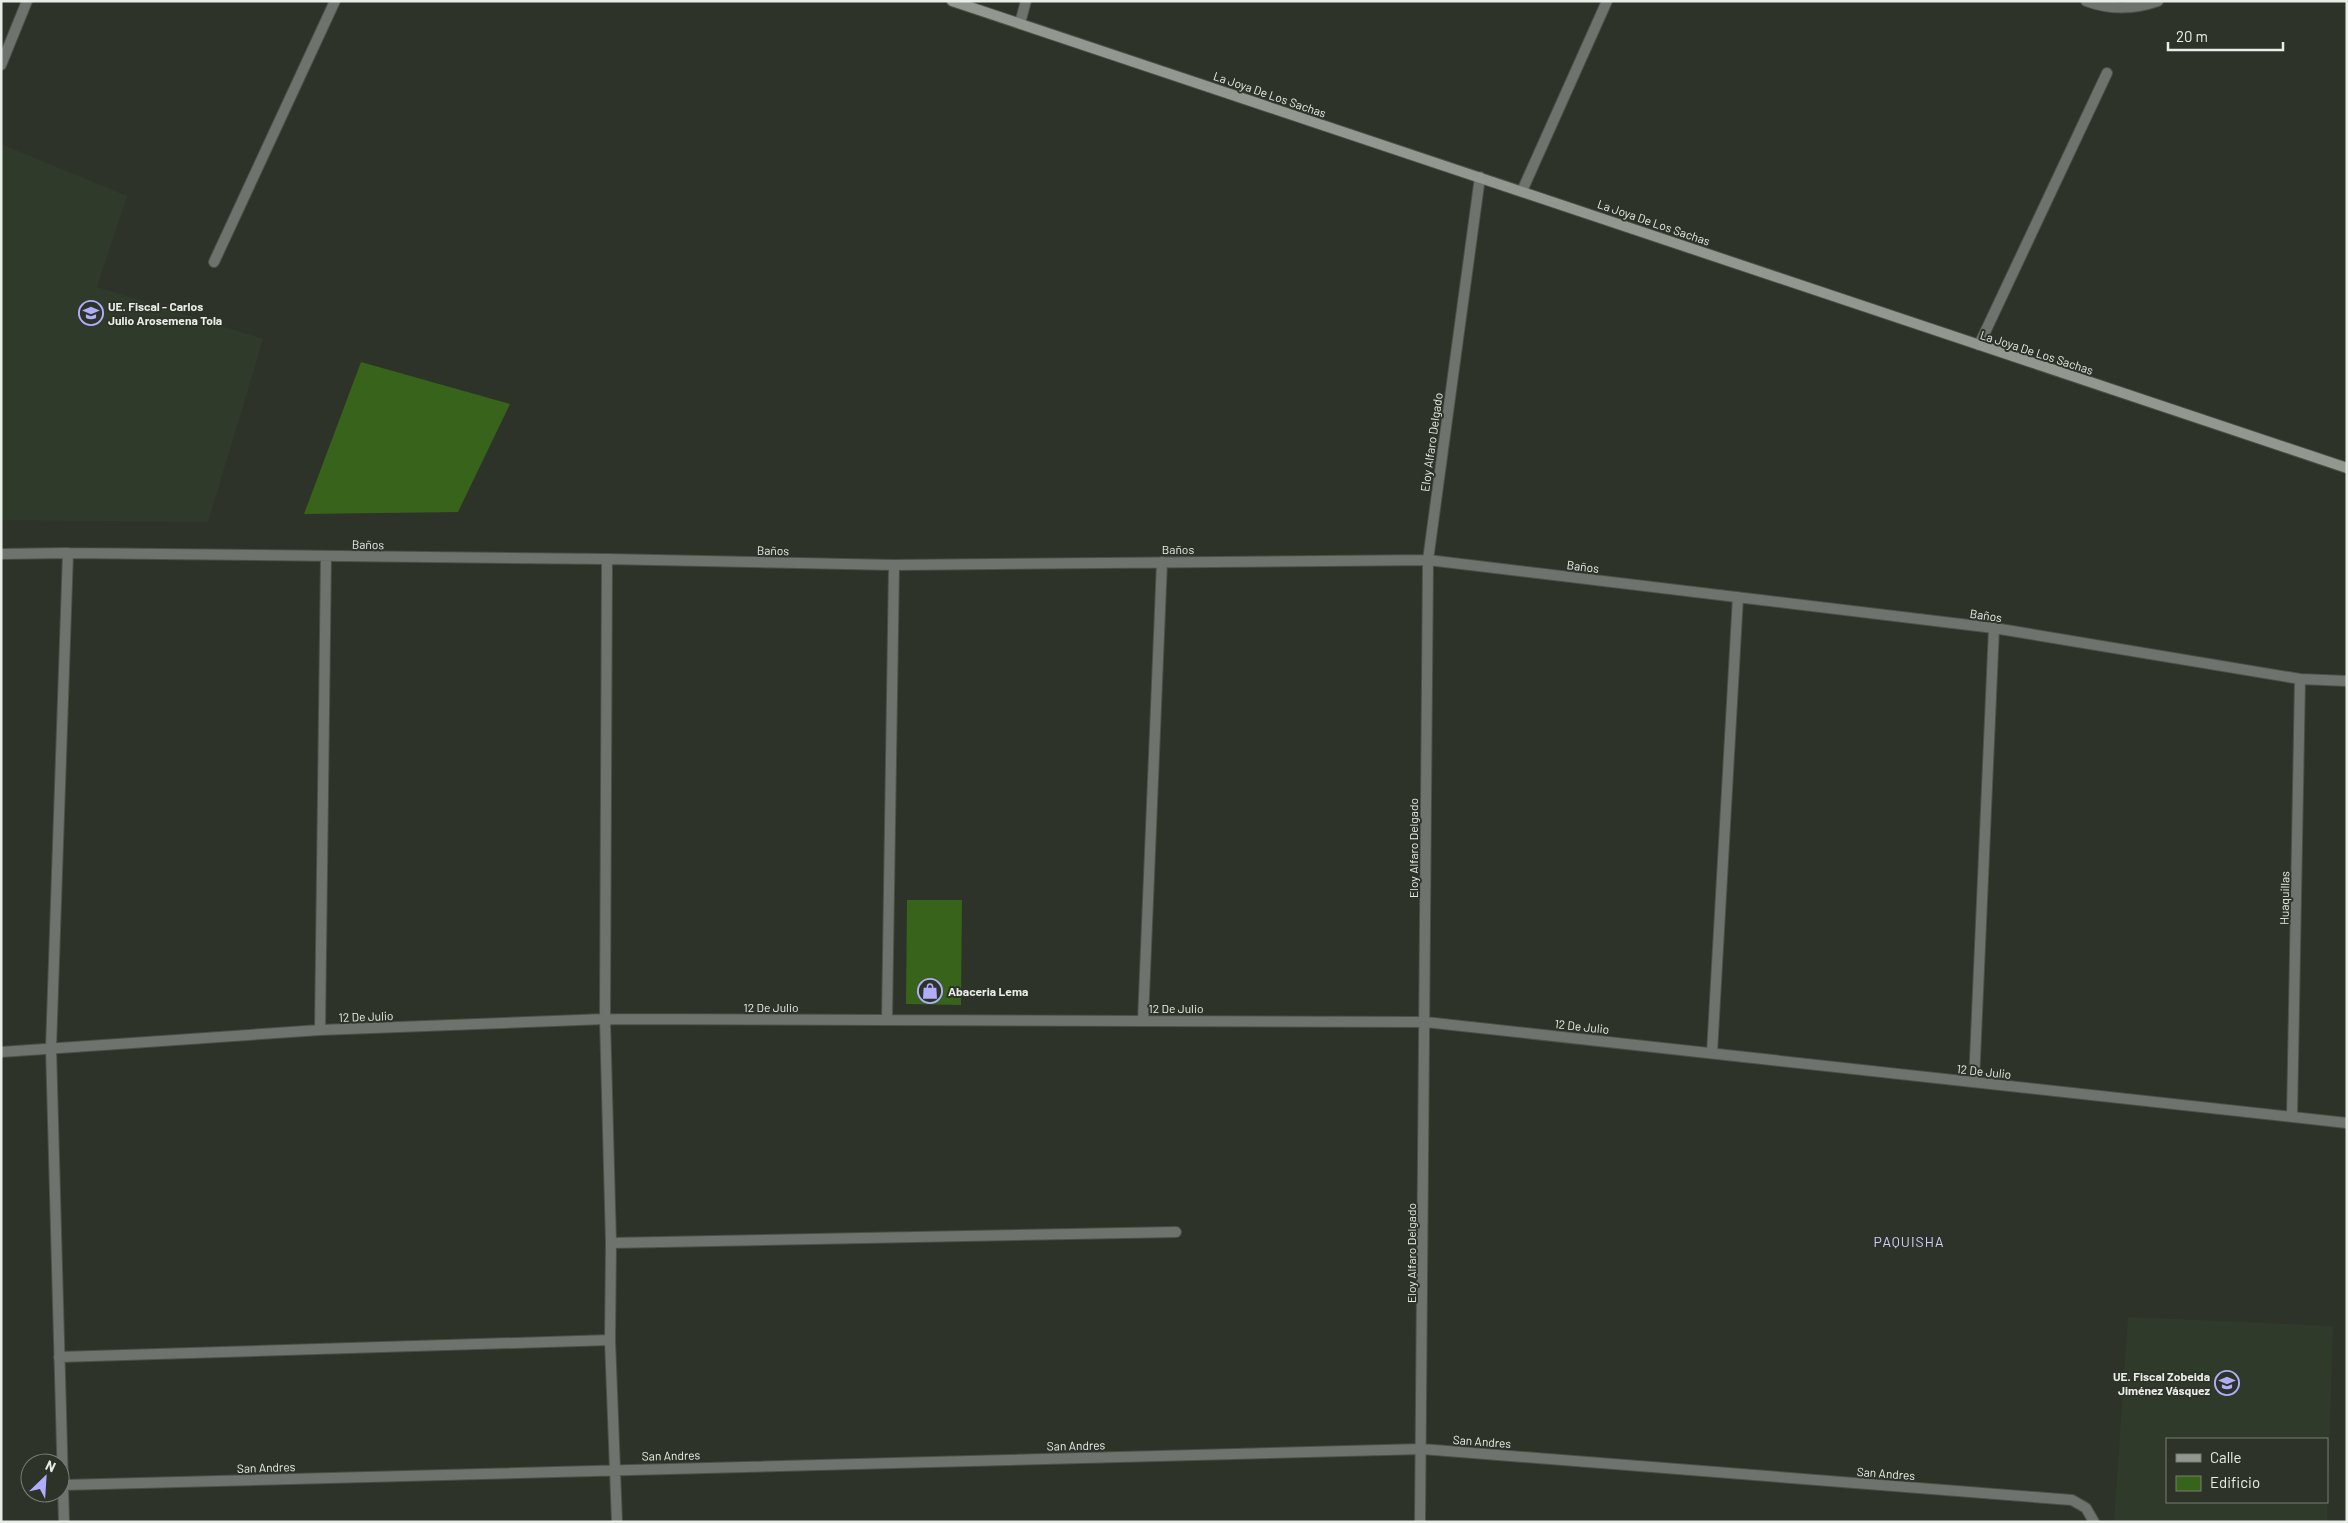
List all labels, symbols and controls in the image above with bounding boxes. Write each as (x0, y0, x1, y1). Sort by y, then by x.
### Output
scale bar (2168, 20, 2283, 52)
text: 20 m (2176, 27, 2208, 45)
street label: La Joya De Los Sachas (1212, 68, 1328, 120)
street label: La Joya De Los Sachas (1596, 196, 1712, 248)
place label: UE. Fiscal - Carlos Julio Arosemena Tola (108, 299, 222, 327)
school or university icon: UE. Fiscal - Carlos Julio Arosemena Tola (78, 300, 104, 326)
street label: La Joya De Los Sachas (1979, 327, 2095, 377)
street label: Eloy Alfaro Delgado (1417, 392, 1445, 492)
street label: Baños (352, 537, 385, 551)
street label: Baños (1162, 542, 1194, 556)
street label: Baños (757, 543, 790, 557)
street label: Baños (1566, 557, 1600, 575)
street label: Baños (1969, 606, 2003, 624)
street label: Eloy Alfaro Delgado (1406, 798, 1420, 898)
street label: Huaquillas (2277, 871, 2291, 925)
shop icon: Abaceria Lema (917, 978, 943, 1004)
place label: Abaceria Lema (948, 984, 1028, 998)
street label: 12 De Julio (744, 1000, 798, 1014)
street label: 12 De Julio (1149, 1001, 1203, 1015)
street label: 12 De Julio (338, 1008, 394, 1024)
street label: 12 De Julio (1554, 1016, 1610, 1036)
street label: 12 De Julio (1956, 1061, 2012, 1081)
street label: Eloy Alfaro Delgado (1404, 1203, 1418, 1303)
district label: PAQUISHA (1874, 1233, 1945, 1250)
place label: UE. Fiscal Zobeida Jiménez Vásquez (2113, 1369, 2210, 1397)
school or university icon: UE. Fiscal Zobeida Jiménez Vásquez (2214, 1370, 2240, 1396)
street label: San Andres (1452, 1432, 1512, 1450)
street label: San Andres (1047, 1437, 1106, 1453)
legend (2166, 1438, 2328, 1503)
street label: San Andres (642, 1447, 701, 1463)
text: Calle (2210, 1448, 2242, 1466)
north arrow (20, 1453, 70, 1503)
text: N (43, 1456, 59, 1475)
street label: San Andres (236, 1459, 296, 1475)
street label: San Andres (1856, 1464, 1916, 1482)
text: Edificio (2210, 1473, 2260, 1491)

